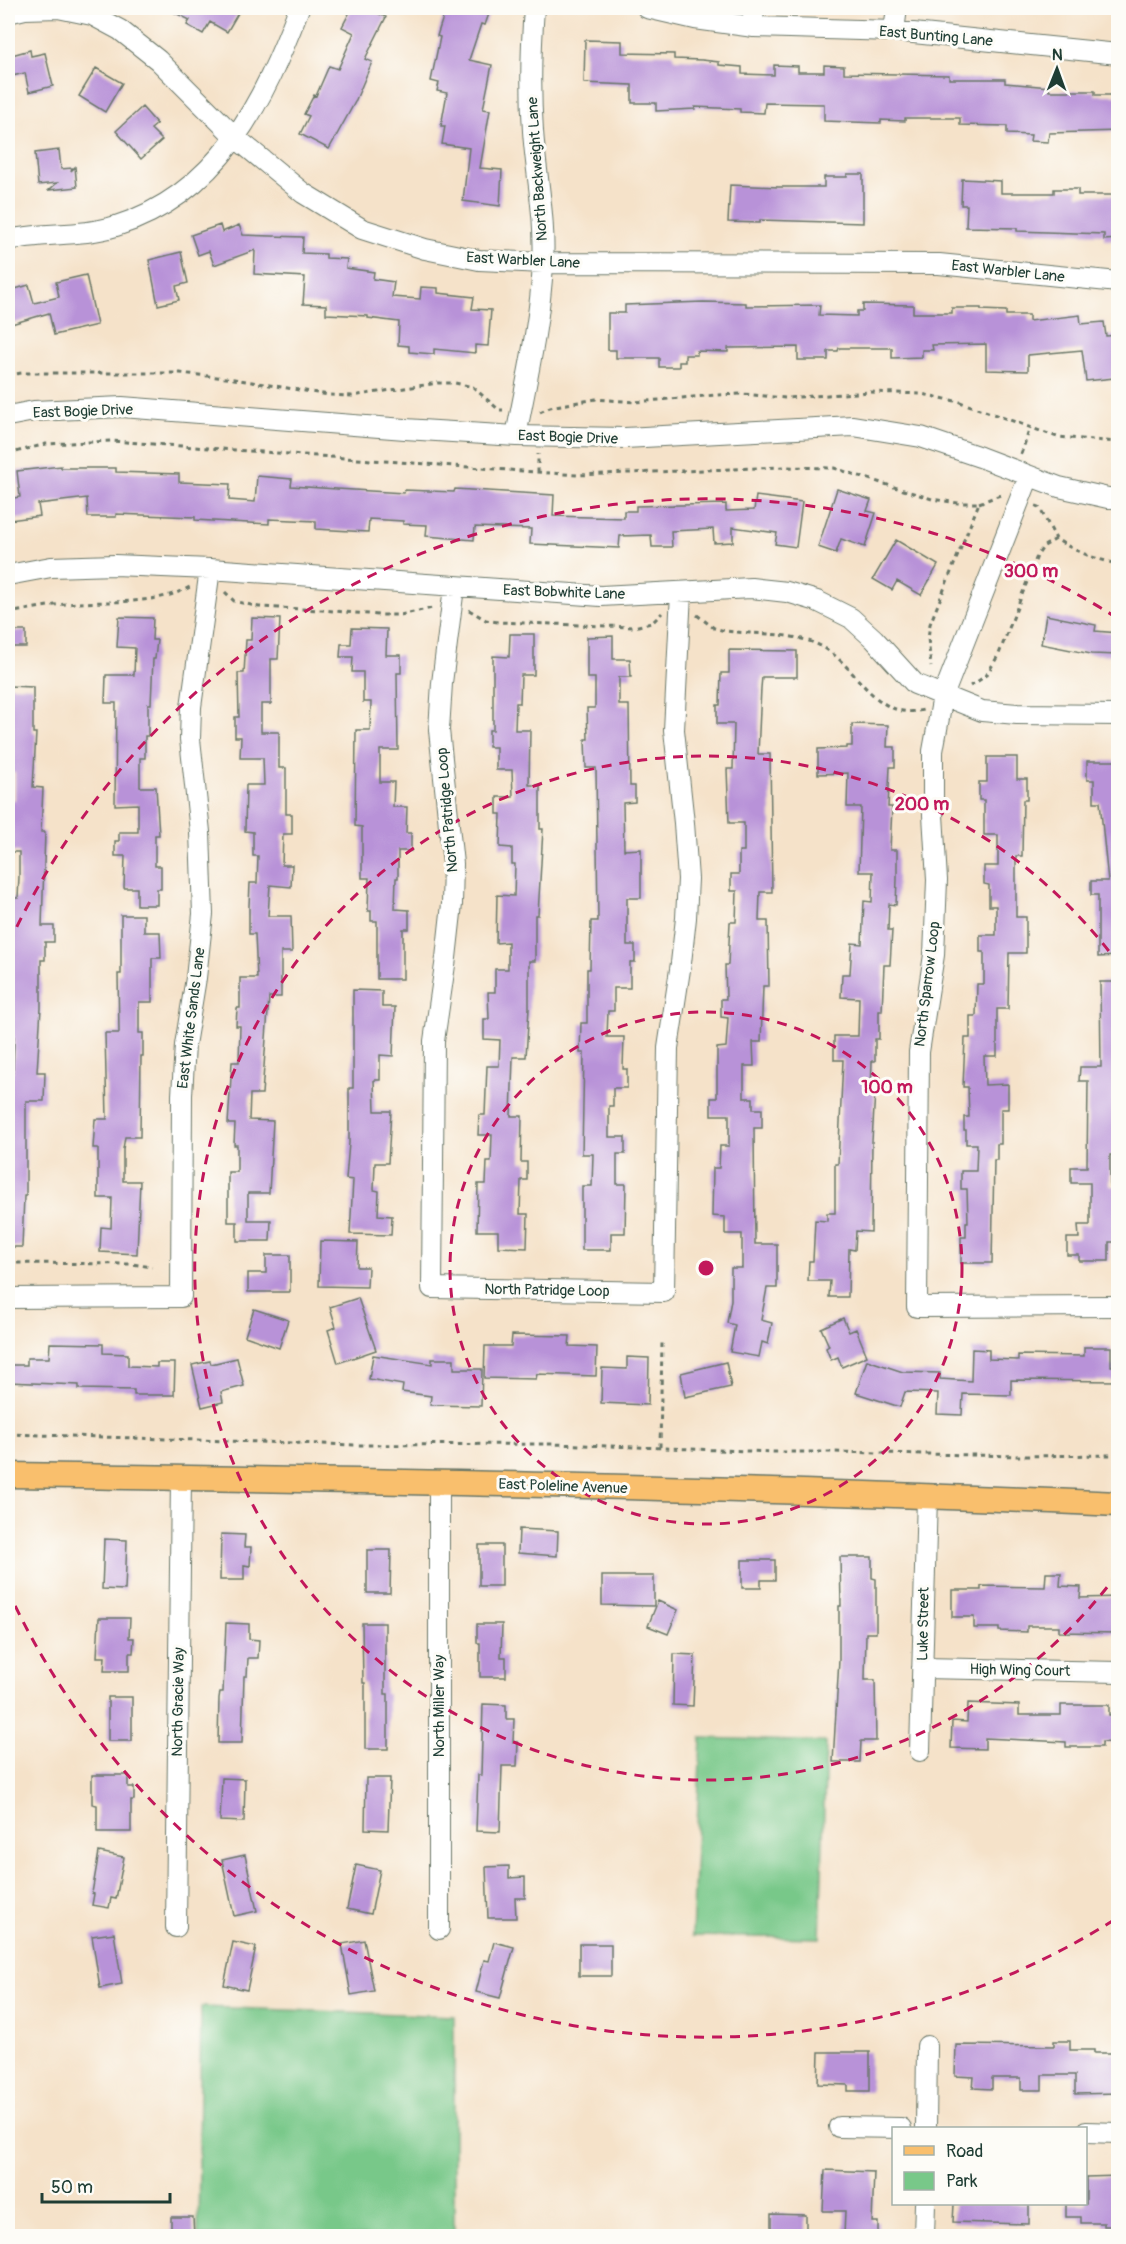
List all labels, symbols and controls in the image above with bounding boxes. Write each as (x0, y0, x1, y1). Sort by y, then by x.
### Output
street label: East Bunting Lane (878, 22, 994, 51)
north arrow (1027, 39, 1087, 99)
text: N (1052, 45, 1063, 65)
street label: North Backweight Lane (523, 96, 552, 242)
street label: East Warbler Lane (466, 248, 581, 273)
street label: East Warbler Lane (950, 256, 1066, 287)
street label: East Bogie Drive (33, 400, 134, 423)
street label: East Bogie Drive (518, 426, 619, 449)
text: 300 m (1004, 560, 1058, 583)
street label: East Bobwhite Lane (503, 581, 626, 604)
street label: North Patridge Loop (433, 747, 462, 873)
text: 200 m (895, 793, 949, 816)
street label: North Sparrow Loop (910, 920, 945, 1048)
street label: East White Sands Lane (173, 946, 210, 1090)
text: 100 m (861, 1076, 913, 1099)
centre of rings (696, 1258, 716, 1278)
street label: North Patridge Loop (484, 1280, 610, 1301)
street label: East Poleline Avenue (498, 1475, 629, 1498)
street label: Luke Street (913, 1586, 934, 1661)
street label: North Gracie Way (168, 1647, 189, 1757)
street label: North Miller Way (430, 1654, 449, 1757)
street label: High Wing Court (969, 1660, 1072, 1681)
legend (892, 2127, 1087, 2205)
text: Road (946, 2140, 983, 2163)
scale bar (42, 2166, 170, 2204)
text: Park (946, 2170, 978, 2193)
text: 50 m (51, 2176, 93, 2199)

